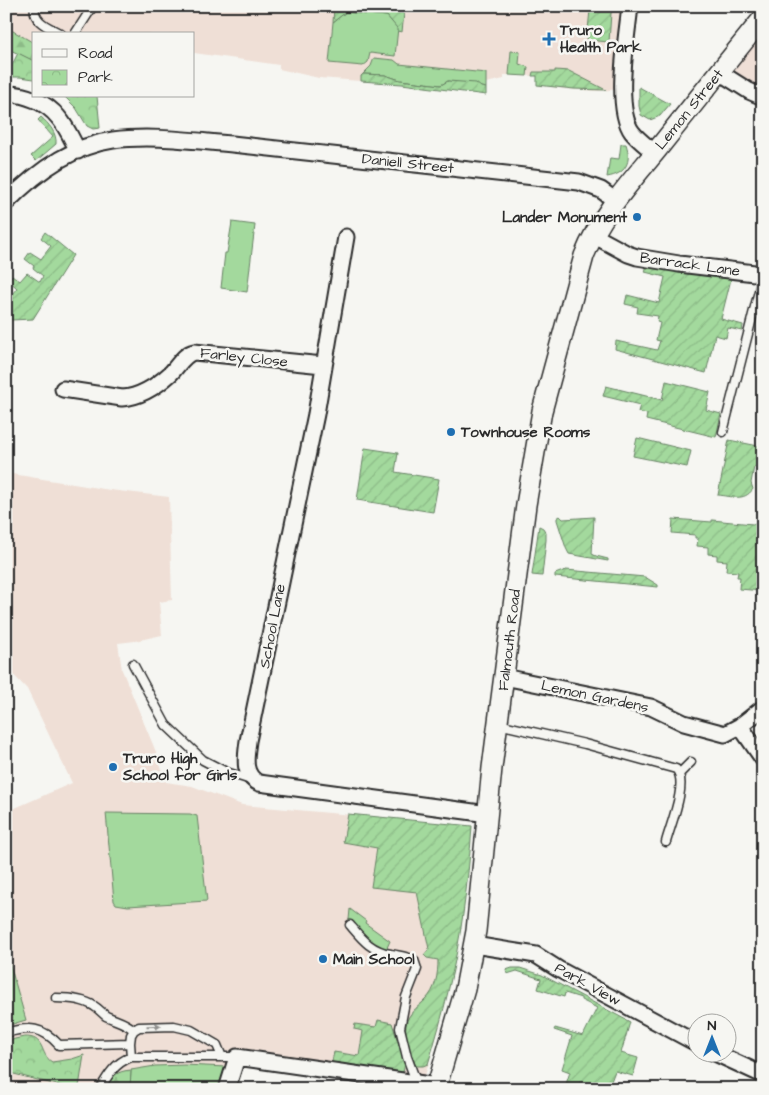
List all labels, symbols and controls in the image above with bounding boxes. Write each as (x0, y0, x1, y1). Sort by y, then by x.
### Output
place label: Truro Health Park (559, 20, 642, 58)
legend (32, 32, 195, 98)
marker: Truro Health Park (542, 32, 556, 46)
text: Road (78, 43, 113, 64)
street label: Lemon Street (650, 64, 729, 154)
text: Park (78, 67, 113, 88)
street label: Daniell Street (361, 148, 455, 179)
place label: Lander Monument (502, 207, 628, 228)
marker: Lander Monument (631, 211, 643, 223)
street label: Barrack Lane (639, 247, 741, 282)
street label: Farley Close (199, 342, 289, 374)
place label: Townhouse Rooms (460, 422, 591, 443)
marker: Townhouse Rooms (445, 426, 457, 438)
street label: School Lane (254, 582, 291, 670)
street label: Falmouth Road (493, 588, 526, 692)
street label: Lemon Gardens (539, 675, 651, 718)
place label: Truro High School for Girls (122, 748, 238, 786)
marker: Truro High School for Girls (107, 761, 119, 773)
place label: Main School (333, 949, 415, 970)
marker: Main School (317, 953, 329, 965)
street label: Park View (551, 958, 625, 1011)
north arrow (686, 1012, 736, 1062)
text: N (708, 1016, 717, 1036)
one-way arrow (147, 1022, 163, 1030)

